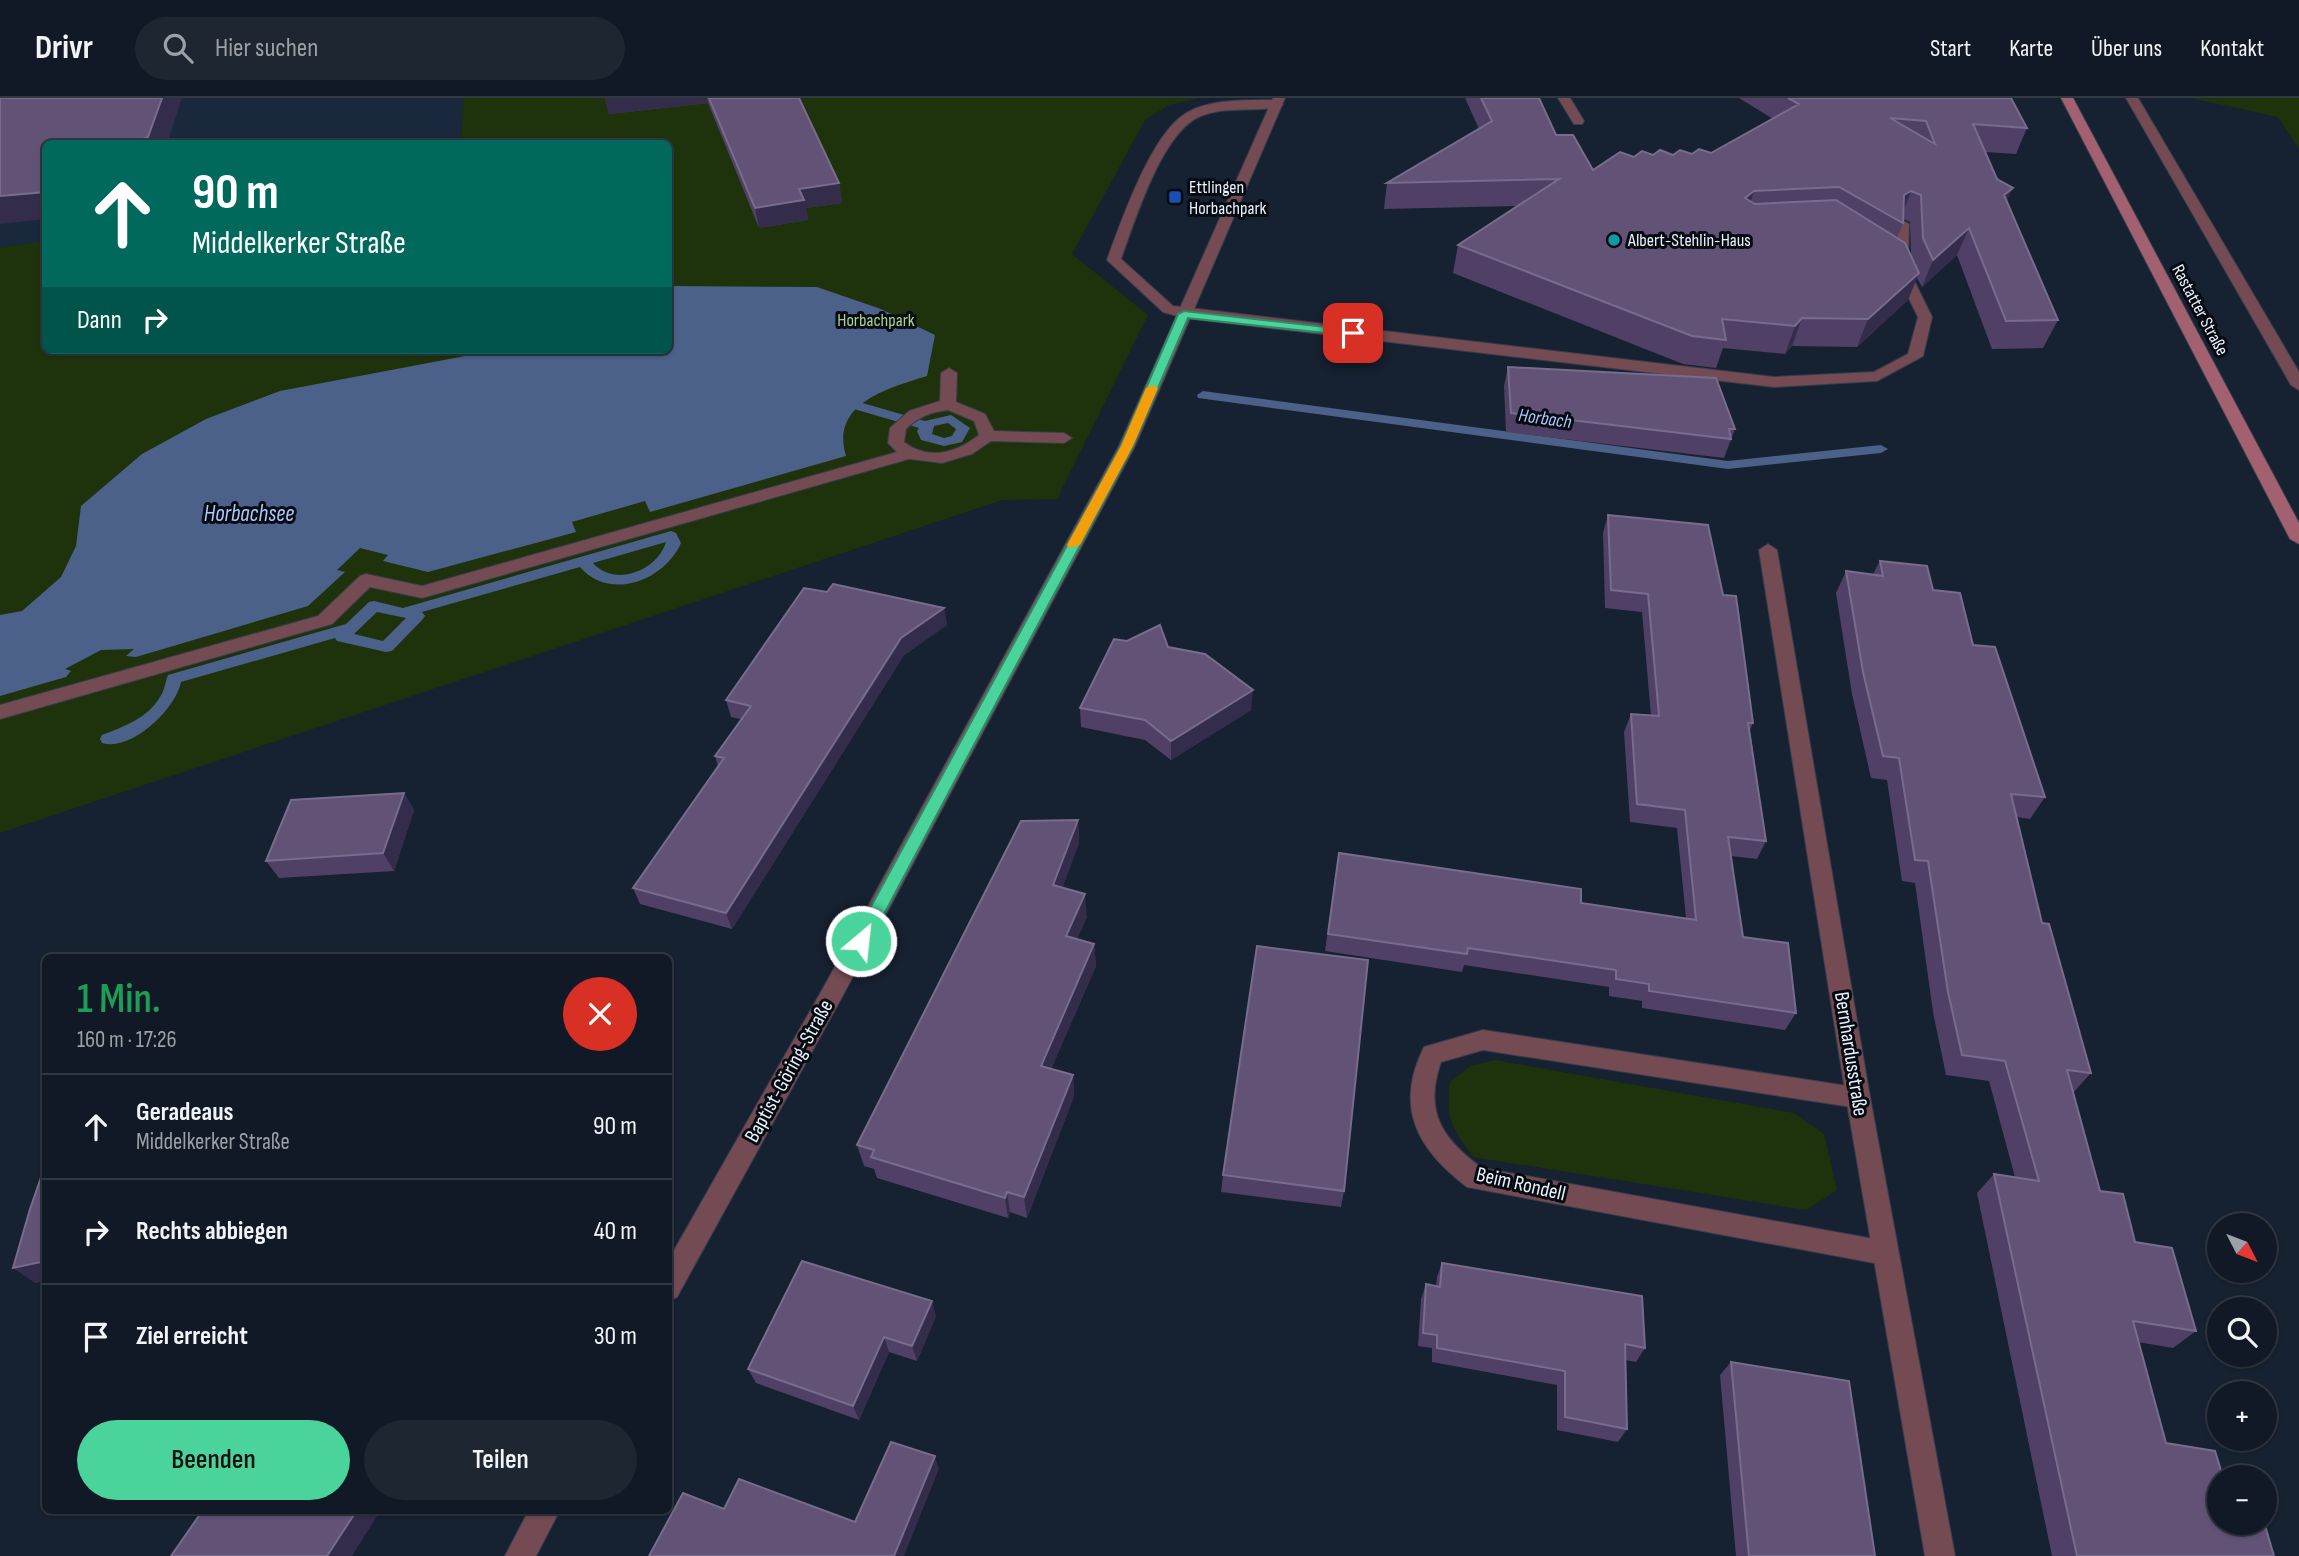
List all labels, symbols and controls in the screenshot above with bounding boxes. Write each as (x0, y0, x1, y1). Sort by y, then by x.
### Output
search box (135, 17, 625, 80)
text: Drivr (35, 28, 93, 68)
icon: search (159, 29, 197, 67)
text: Hier suchen (215, 33, 318, 64)
text: Start (1930, 34, 1971, 63)
text: Karte (2009, 34, 2053, 63)
text: Über uns (2091, 34, 2162, 63)
text: Kontakt (2200, 34, 2264, 63)
text: 90 m (192, 164, 279, 223)
icon: ahead (77, 168, 168, 259)
place label: Ettlingen Horbachpark (1189, 177, 1267, 219)
marker: Ettlingen Horbachpark (1167, 189, 1183, 205)
text: Middelkerker Straße (192, 224, 406, 263)
place label: Albert-Stehlin-Haus (1627, 230, 1751, 251)
marker: Albert-Stehlin-Haus (1606, 232, 1622, 248)
street label: Rastatter Straße (2167, 261, 2233, 359)
icon: right (136, 301, 174, 339)
pin (1323, 303, 1383, 363)
text: Dann (77, 305, 122, 336)
park label: Horbachpark (837, 310, 915, 331)
icon: arrive (1334, 314, 1372, 352)
water label: Horbach (1517, 404, 1573, 434)
water label: Horbachsee (204, 500, 294, 528)
position arrow (824, 904, 898, 978)
text: 1 Min. (77, 974, 161, 1025)
button: close (563, 977, 637, 1051)
street label: Bernhardusstraße (1829, 990, 1873, 1118)
street label: Baptist-Göring-Straße (739, 995, 839, 1147)
text: 160 m · 17:26 (77, 1026, 177, 1054)
text: Geradeaus (136, 1097, 234, 1128)
icon: ahead (77, 1108, 115, 1146)
text: 90 m (593, 1111, 637, 1142)
text: Middelkerker Straße (136, 1128, 290, 1156)
street label: Beim Rondell (1474, 1162, 1568, 1206)
icon: right (77, 1213, 115, 1251)
north arrow (2207, 1213, 2277, 1283)
map controls (2207, 1213, 2277, 1535)
text: Rechts abbiegen (136, 1216, 288, 1247)
text: 40 m (594, 1216, 637, 1247)
button: search (2207, 1297, 2277, 1367)
icon: arrive (77, 1318, 115, 1356)
text: Ziel erreicht (136, 1321, 248, 1352)
text: 30 m (594, 1321, 637, 1352)
button: + (2207, 1381, 2277, 1451)
button: Beenden (77, 1420, 350, 1500)
button: Teilen (364, 1420, 637, 1500)
button: − (2207, 1465, 2277, 1535)

